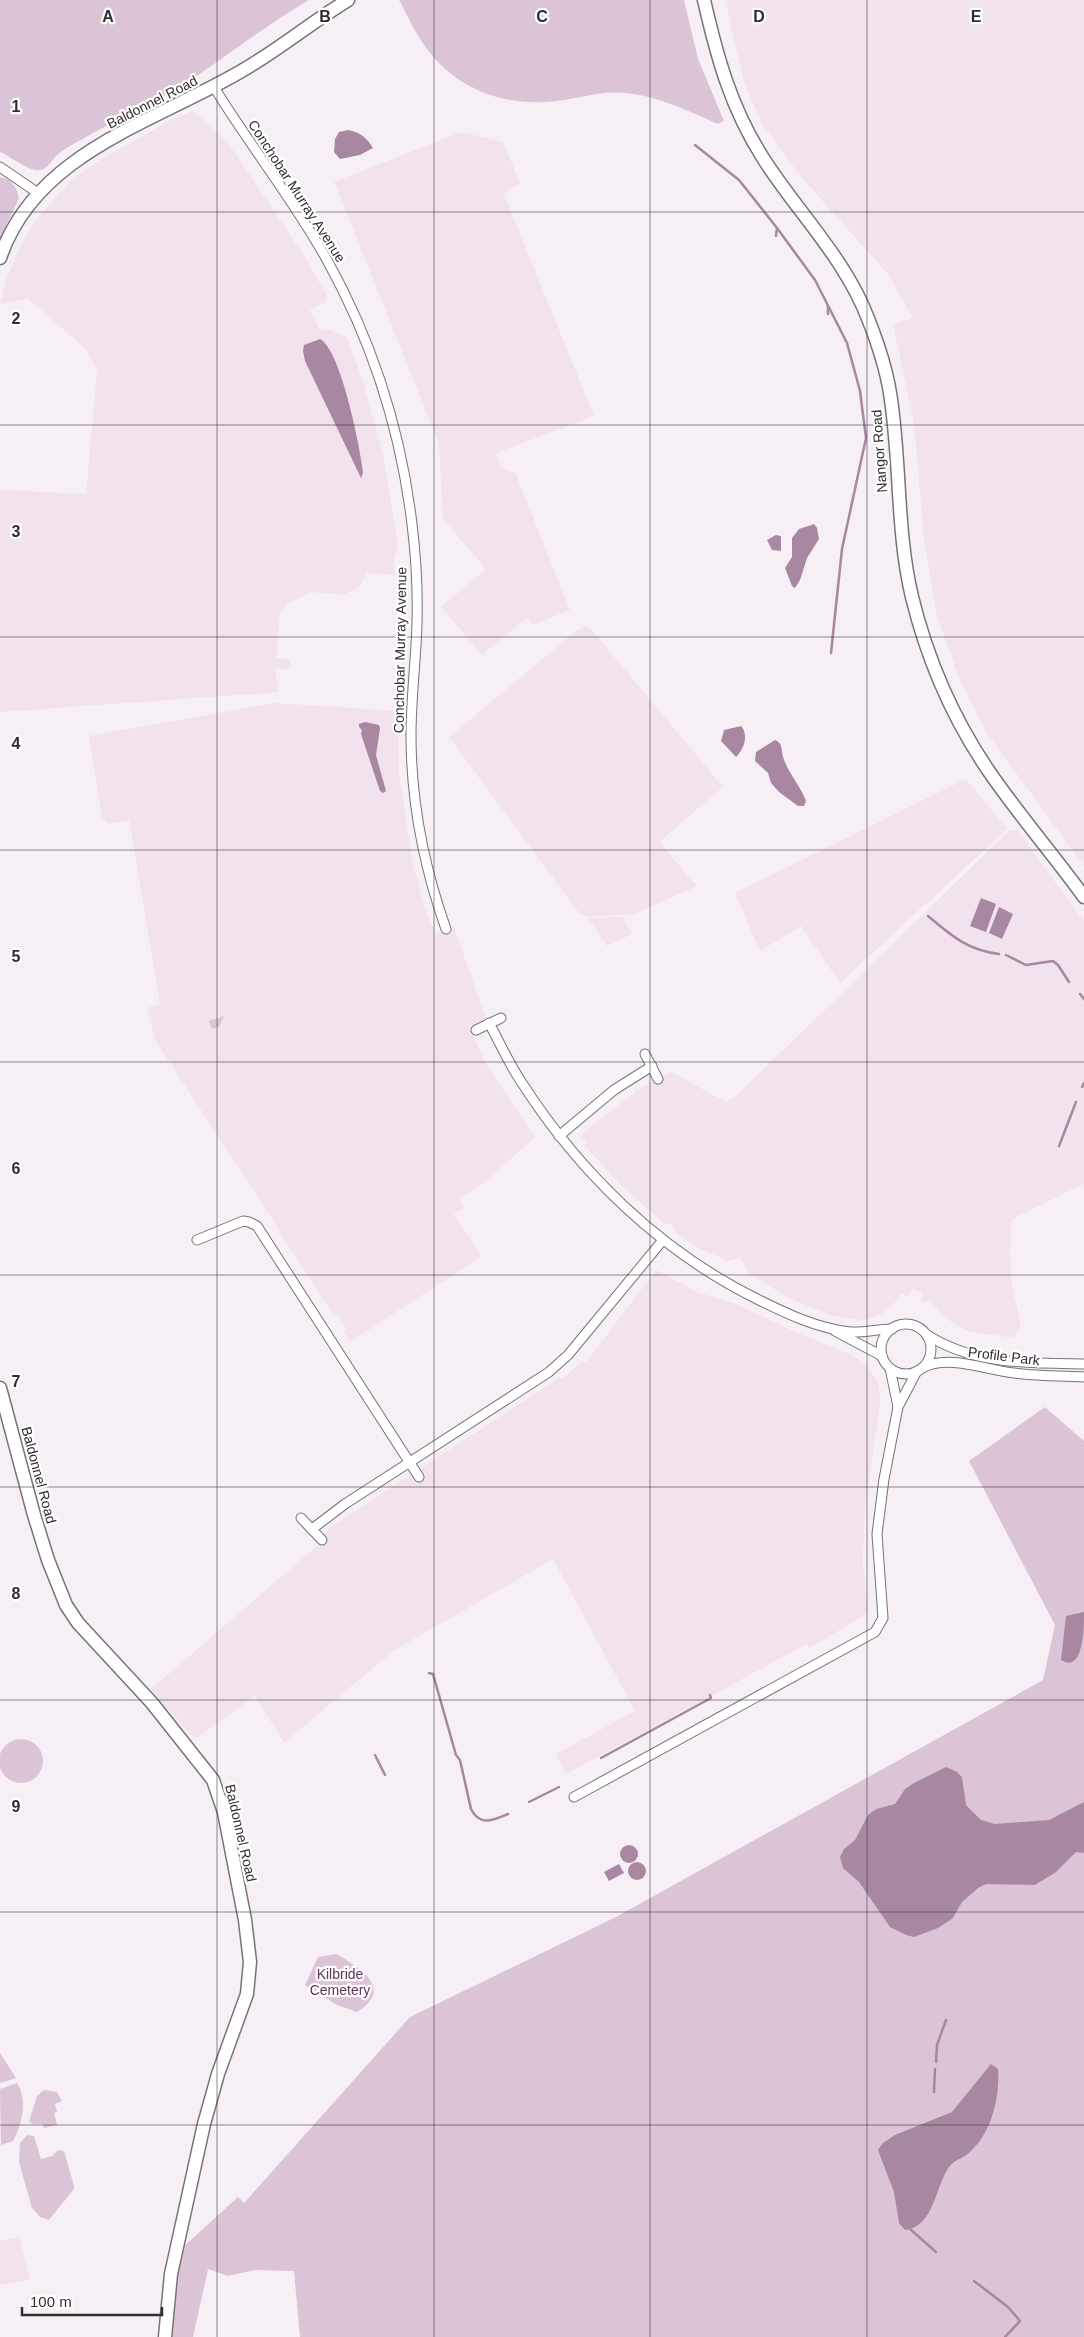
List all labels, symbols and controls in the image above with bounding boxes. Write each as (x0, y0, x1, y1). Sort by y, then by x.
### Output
text: A (102, 8, 114, 25)
text: B (319, 8, 331, 25)
text: C (536, 8, 548, 25)
text: D (753, 8, 765, 25)
text: E (971, 8, 982, 25)
street label: Baldonnel Road (104, 72, 200, 132)
text: 1 (12, 98, 21, 115)
street label: Conchobar Murray Avenue (245, 117, 349, 265)
text: 2 (12, 310, 21, 327)
street label: Nangor Road (868, 409, 890, 493)
text: 3 (12, 523, 21, 540)
street label: Conchobar Murray Avenue (391, 567, 409, 733)
text: 4 (12, 735, 21, 752)
text: 5 (12, 948, 21, 965)
text: 6 (12, 1160, 21, 1177)
street label: Profile Park (967, 1344, 1042, 1368)
text: 7 (12, 1373, 21, 1390)
street label: Baldonnel Road (18, 1425, 60, 1525)
text: 8 (12, 1585, 21, 1602)
street label: Baldonnel Road (222, 1783, 260, 1883)
text: 9 (12, 1798, 21, 1815)
park label: Kilbride Cemetery (310, 1966, 370, 1998)
scale bar (22, 2284, 162, 2316)
text: 100 m (30, 2293, 72, 2310)

